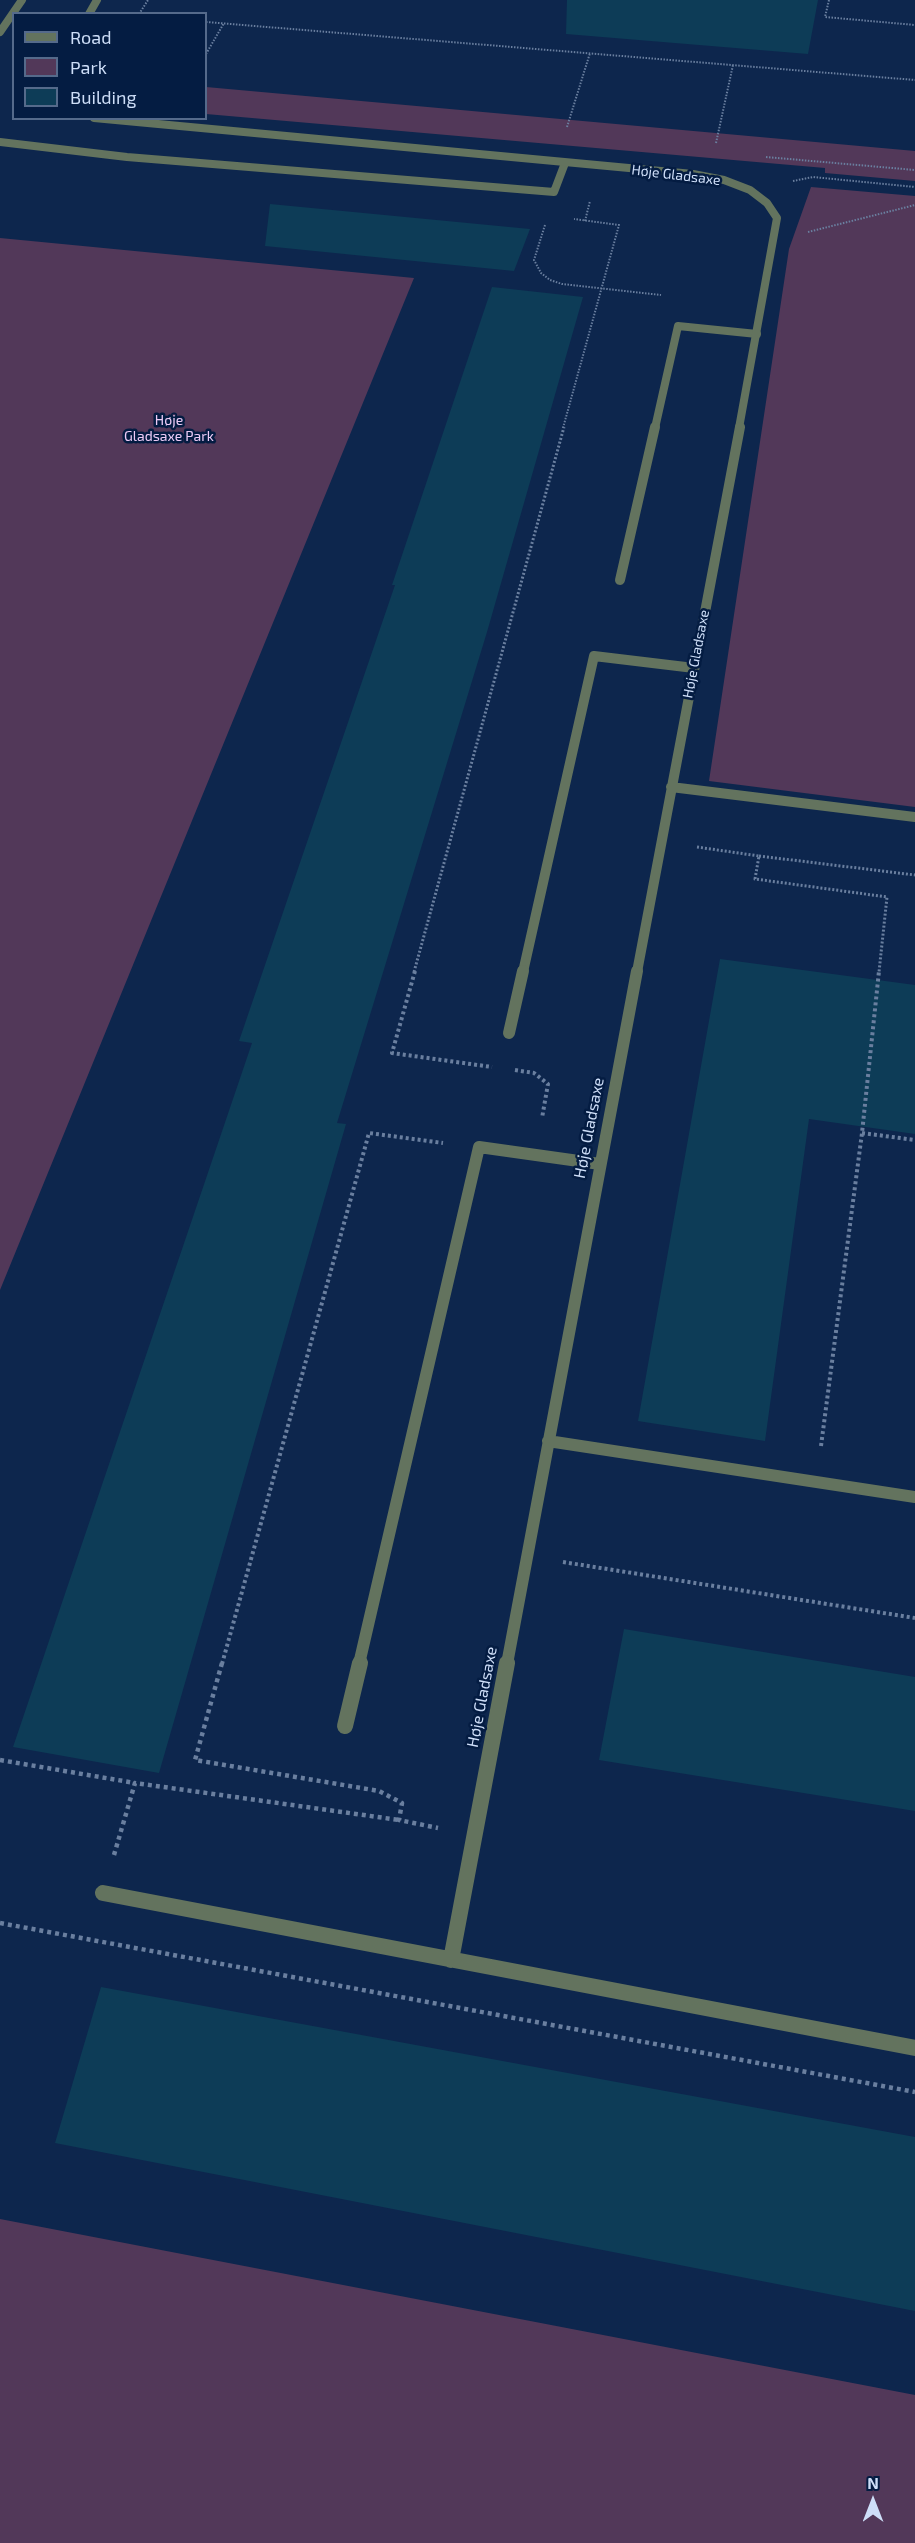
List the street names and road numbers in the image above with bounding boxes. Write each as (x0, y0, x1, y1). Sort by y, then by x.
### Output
street label: Høje Gladsaxe (630, 161, 722, 189)
street label: Høje Gladsaxe (679, 608, 713, 700)
street label: Høje Gladsaxe (570, 1076, 608, 1180)
street label: Høje Gladsaxe (463, 1645, 501, 1749)

